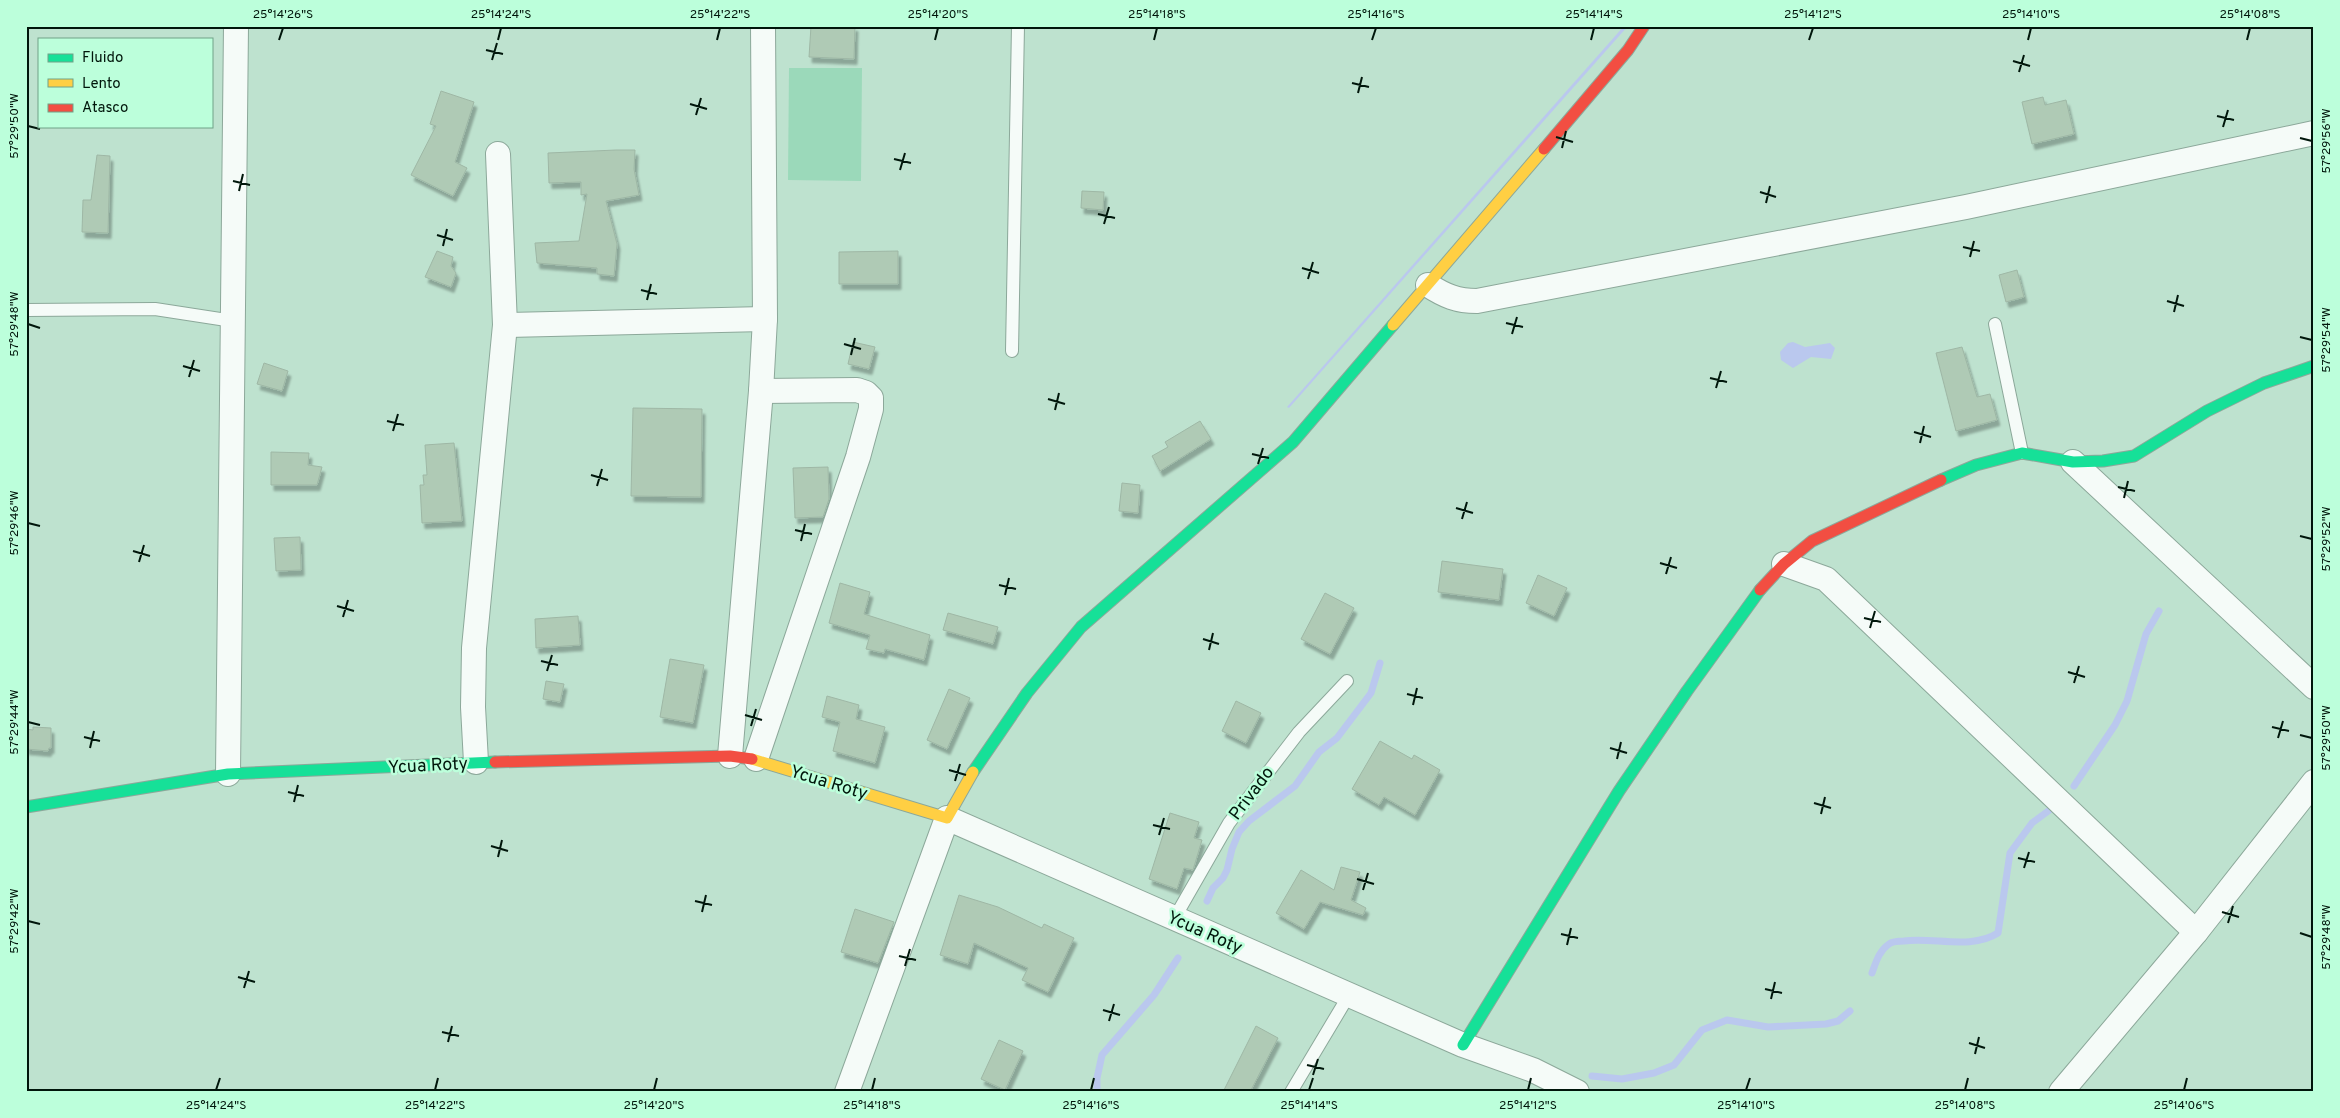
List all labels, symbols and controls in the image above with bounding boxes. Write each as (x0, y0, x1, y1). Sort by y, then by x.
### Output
text: 25°14'26"S (253, 7, 313, 23)
text: 25°14'24"S (471, 7, 531, 23)
text: 25°14'22"S (690, 7, 750, 23)
text: 25°14'20"S (907, 7, 969, 23)
text: 25°14'18"S (1128, 7, 1186, 23)
text: 25°14'16"S (1347, 7, 1405, 23)
text: 25°14'14"S (1565, 7, 1623, 23)
text: 25°14'12"S (1784, 7, 1842, 23)
text: 25°14'10"S (2002, 7, 2060, 23)
text: 25°14'08"S (2219, 7, 2281, 23)
legend (38, 38, 212, 128)
text: Fluido (82, 49, 123, 68)
text: Lento (82, 75, 121, 94)
text: 57°29'50"W (7, 93, 23, 159)
text: Atasco (82, 99, 128, 118)
text: 57°29'56"W (2319, 108, 2335, 174)
text: 57°29'48"W (7, 291, 23, 357)
text: 57°29'54"W (2319, 307, 2335, 373)
text: 57°29'46"W (7, 490, 23, 556)
text: 57°29'52"W (2319, 506, 2335, 572)
text: 57°29'44"W (7, 689, 23, 755)
text: 57°29'50"W (2319, 705, 2335, 771)
street label: Ycua Roty (388, 753, 469, 780)
street label: Ycua Roty (787, 761, 870, 806)
street label: Privado (1224, 762, 1280, 825)
text: 57°29'42"W (7, 888, 23, 954)
text: 57°29'48"W (2319, 904, 2335, 970)
street label: Ycua Roty (1163, 907, 1246, 960)
text: 25°14'24"S (186, 1098, 246, 1114)
text: 25°14'22"S (405, 1098, 465, 1114)
text: 25°14'20"S (623, 1098, 685, 1114)
text: 25°14'18"S (843, 1098, 901, 1114)
text: 25°14'16"S (1062, 1098, 1120, 1114)
text: 25°14'14"S (1280, 1098, 1338, 1114)
text: 25°14'12"S (1499, 1098, 1557, 1114)
text: 25°14'10"S (1717, 1098, 1775, 1114)
text: 25°14'08"S (1934, 1098, 1996, 1114)
text: 25°14'06"S (2154, 1098, 2214, 1114)

